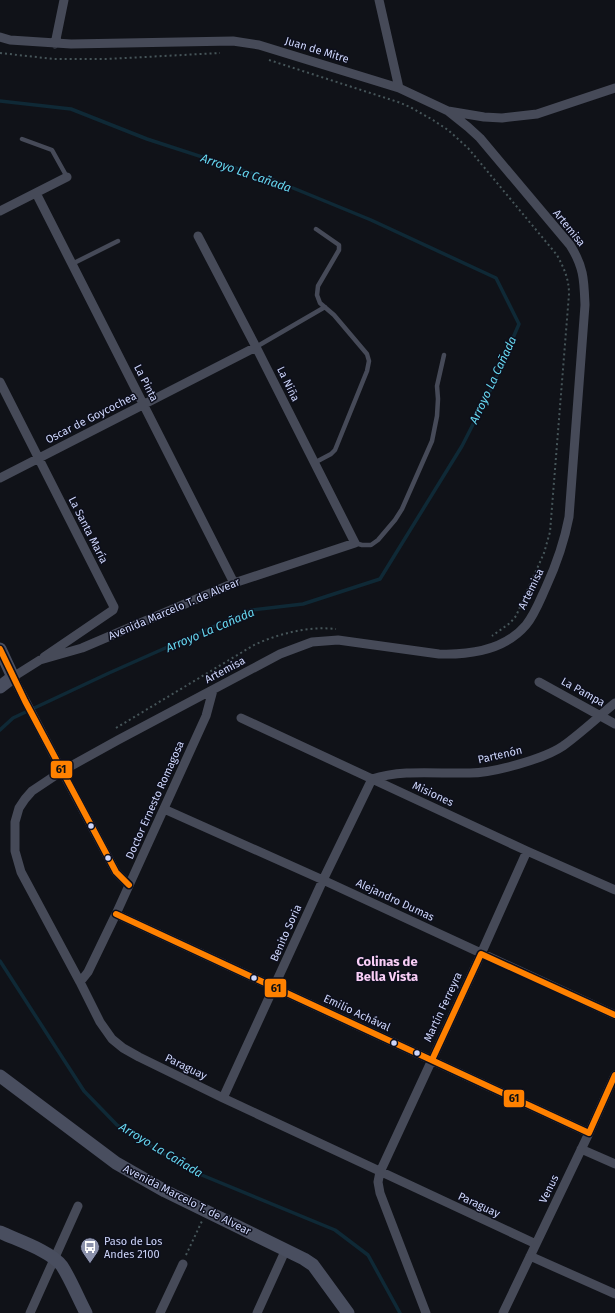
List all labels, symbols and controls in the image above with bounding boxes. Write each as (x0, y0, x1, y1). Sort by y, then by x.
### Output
street label: Juan de Mitre (283, 34, 351, 66)
water label: Arroyo La Cañada (198, 151, 293, 195)
street label: Artemisa (550, 207, 588, 249)
water label: Arroyo La Cañada (466, 334, 519, 427)
street label: La Pinta (131, 362, 161, 404)
street label: La Niña (274, 364, 302, 404)
street label: Oscar de Goycochea (43, 389, 139, 447)
street label: La Santa María (66, 494, 110, 566)
street label: Artemisa (516, 566, 546, 612)
street label: Avenida Marcelo T. de Alvear (106, 575, 242, 643)
water label: Arroyo La Cañada (163, 605, 256, 655)
street label: Artemisa (203, 654, 247, 686)
street label: La Pampa (559, 675, 607, 709)
street label: Doctor Ernesto Romagosa (123, 739, 187, 861)
street label: Partenón (477, 744, 523, 766)
line badge: 61 (50, 760, 73, 779)
text: 61 (56, 763, 66, 776)
street label: Misiones (410, 779, 456, 809)
unlabelled marker (86, 821, 96, 831)
unlabelled marker (103, 853, 113, 863)
street label: Alejandro Dumas (354, 876, 436, 924)
street label: Benito Soria (268, 902, 304, 964)
district label: Colinas de Bella Vista (356, 954, 418, 984)
street label: Martín Ferreyra (421, 970, 465, 1044)
unlabelled marker (249, 973, 259, 983)
line badge: 61 (264, 978, 287, 998)
text: 61 (271, 982, 281, 995)
street label: Emilio Achával (322, 992, 392, 1034)
unlabelled marker (389, 1038, 399, 1048)
unlabelled marker (412, 1048, 422, 1058)
street label: Paraguay (163, 1051, 209, 1083)
line badge: 61 (503, 1089, 525, 1108)
text: 61 (509, 1092, 519, 1105)
water label: Arroyo La Cañada (116, 1119, 205, 1180)
street label: Avenida Marcelo T. de Alvear (121, 1162, 254, 1238)
street label: Venus (537, 1173, 561, 1205)
street label: Paraguay (456, 1190, 503, 1221)
place label: Paso de Los Andes 2100 (104, 1235, 162, 1261)
bus stop icon: Paso de Los Andes 2100 (79, 1236, 101, 1264)

